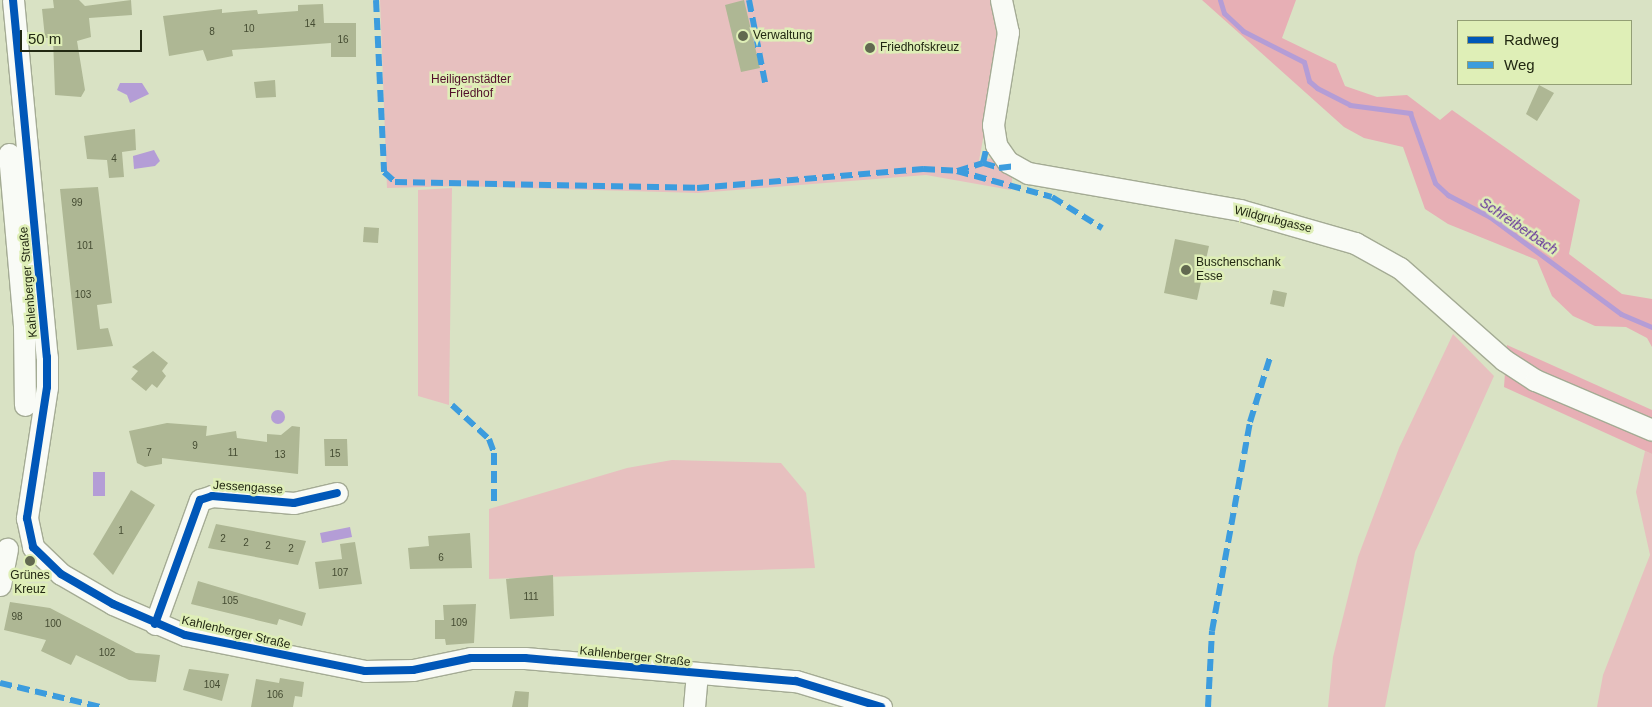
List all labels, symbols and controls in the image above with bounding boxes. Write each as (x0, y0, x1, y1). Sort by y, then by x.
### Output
house number: 14 (304, 18, 316, 30)
scale bar (22, 20, 145, 52)
legend (1457, 20, 1632, 85)
house number: 10 (243, 23, 255, 35)
house number: 8 (209, 26, 215, 38)
place label: Verwaltung (753, 29, 812, 43)
text: 50 m (28, 30, 61, 47)
marker: Verwaltung (737, 30, 749, 42)
text: Radweg (1504, 31, 1559, 48)
house number: 16 (337, 34, 349, 46)
place label: Friedhofskreuz (880, 41, 959, 55)
marker: Friedhofskreuz (864, 42, 876, 54)
text: Weg (1504, 56, 1535, 73)
park label: Heiligenstädter Friedhof (431, 73, 511, 101)
house number: 4 (111, 153, 117, 165)
water label: Schreiberbach (1477, 194, 1561, 258)
house number: 99 (71, 197, 83, 209)
street label: Wildgrubgasse (1233, 203, 1313, 237)
street label: Kahlenberger Straße (17, 226, 41, 338)
house number: 101 (77, 240, 93, 252)
place label: Buschenschank Esse (1196, 256, 1281, 284)
marker: Buschenschank Esse (1180, 264, 1192, 276)
house number: 103 (75, 289, 91, 301)
house number: 9 (192, 440, 198, 452)
house number: 7 (146, 447, 152, 459)
house number: 11 (228, 447, 238, 459)
house number: 15 (329, 448, 341, 460)
house number: 13 (274, 449, 286, 461)
street label: Jessengasse (213, 478, 283, 498)
house number: 1 (118, 525, 124, 537)
house number: 2 (220, 533, 226, 545)
house number: 2 (243, 537, 249, 549)
house number: 2 (265, 540, 271, 552)
house number: 2 (288, 543, 294, 555)
house number: 6 (438, 552, 444, 564)
marker: Grünes Kreuz (24, 555, 36, 567)
house number: 107 (332, 567, 348, 579)
place label: Grünes Kreuz (10, 569, 50, 597)
house number: 111 (523, 591, 539, 603)
house number: 105 (222, 595, 238, 607)
house number: 98 (11, 611, 23, 623)
street label: Kahlenberger Straße (180, 613, 292, 653)
house number: 109 (451, 617, 467, 629)
house number: 100 (45, 618, 61, 630)
street label: Kahlenberger Straße (579, 644, 691, 670)
house number: 102 (99, 647, 115, 659)
house number: 104 (204, 679, 220, 691)
house number: 106 (267, 689, 283, 701)

